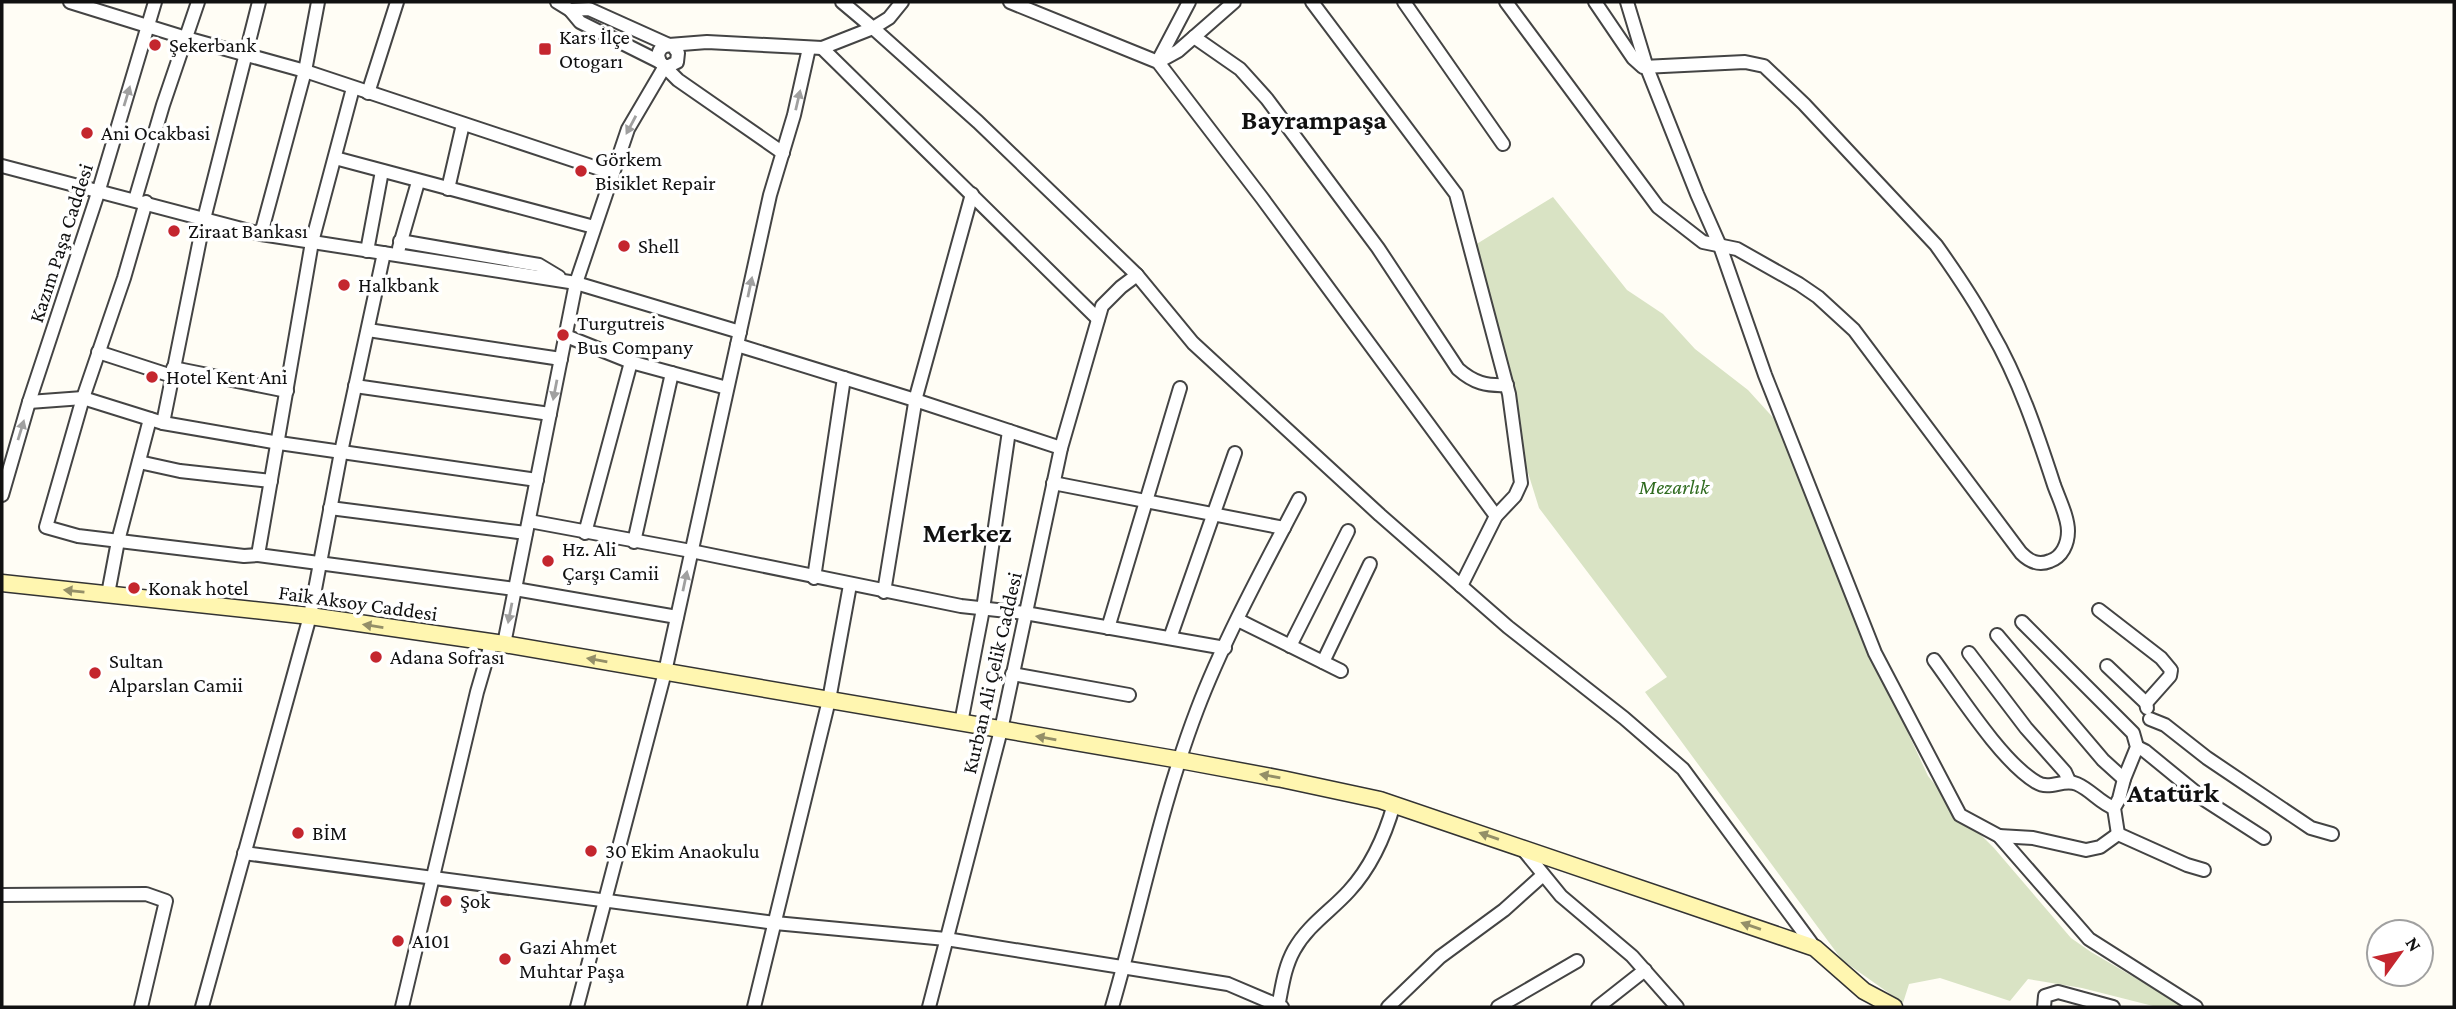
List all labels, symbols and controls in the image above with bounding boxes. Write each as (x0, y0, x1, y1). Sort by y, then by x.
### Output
place label: Kars İlçe Otogarı (559, 25, 630, 73)
place label: Şekerbank (169, 33, 256, 57)
marker: Şekerbank (147, 37, 163, 53)
marker: Kars İlçe Otogarı (537, 41, 553, 57)
one-way arrow (123, 85, 133, 106)
one-way arrow (792, 89, 803, 111)
district label: Bayrampaşa (1241, 104, 1387, 135)
one-way arrow (625, 115, 637, 135)
place label: Ani Ocakbasi (101, 121, 211, 145)
marker: Ani Ocakbasi (79, 125, 95, 141)
place label: Görkem Bisiklet Repair (595, 147, 716, 195)
street label: Kazım Paşa Caddesi (24, 160, 98, 326)
marker: Görkem Bisiklet Repair (573, 163, 589, 179)
place label: Ziraat Bankası (188, 219, 308, 243)
marker: Ziraat Bankası (166, 223, 182, 239)
place label: Shell (638, 234, 679, 258)
marker: Shell (616, 238, 632, 254)
place label: Halkbank (358, 273, 439, 297)
one-way arrow (744, 276, 755, 298)
marker: Halkbank (336, 277, 352, 293)
place label: Turgutreis Bus Company (577, 311, 693, 359)
marker: Turgutreis Bus Company (555, 327, 571, 343)
place label: Hotel Kent Ani (166, 365, 288, 389)
marker: Hotel Kent Ani (144, 369, 160, 385)
one-way arrow (549, 379, 560, 401)
one-way arrow (17, 419, 27, 440)
park label: Mezarlık (1638, 475, 1710, 499)
district label: Merkez (923, 517, 1012, 548)
place label: Hz. Ali Çarşı Camii (562, 537, 659, 585)
marker: Hz. Ali Çarşı Camii (540, 553, 556, 569)
street label: Kurban Ali Çelik Caddesi (957, 569, 1027, 776)
one-way arrow (679, 570, 690, 592)
place label: Konak hotel (148, 576, 248, 600)
marker: Konak hotel (126, 580, 142, 596)
street label: Faik Aksoy Caddesi (277, 580, 440, 626)
one-way arrow (62, 585, 84, 596)
one-way arrow (505, 602, 516, 624)
one-way arrow (361, 620, 383, 631)
place label: Adana Sofrası (390, 645, 505, 669)
place label: Sultan Alparslan Camii (109, 649, 244, 697)
marker: Adana Sofrası (368, 649, 384, 665)
one-way arrow (586, 654, 608, 665)
marker: Sultan Alparslan Camii (87, 665, 103, 681)
one-way arrow (1035, 732, 1057, 743)
one-way arrow (1259, 771, 1281, 782)
district label: Atatürk (2126, 777, 2220, 808)
place label: BİM (312, 821, 347, 845)
marker: BİM (290, 825, 306, 841)
one-way arrow (1479, 830, 1500, 841)
place label: 30 Ekim Anaokulu (605, 839, 760, 863)
marker: 30 Ekim Anaokulu (583, 843, 599, 859)
place label: Şok (460, 889, 490, 913)
marker: Şok (438, 893, 454, 909)
north arrow (2365, 918, 2435, 988)
one-way arrow (1740, 920, 1761, 931)
place label: A101 (412, 929, 450, 953)
marker: A101 (390, 933, 406, 949)
text: N (2402, 933, 2426, 955)
place label: Gazi Ahmet Muhtar Paşa (519, 935, 625, 983)
marker: Gazi Ahmet Muhtar Paşa (497, 951, 513, 967)

